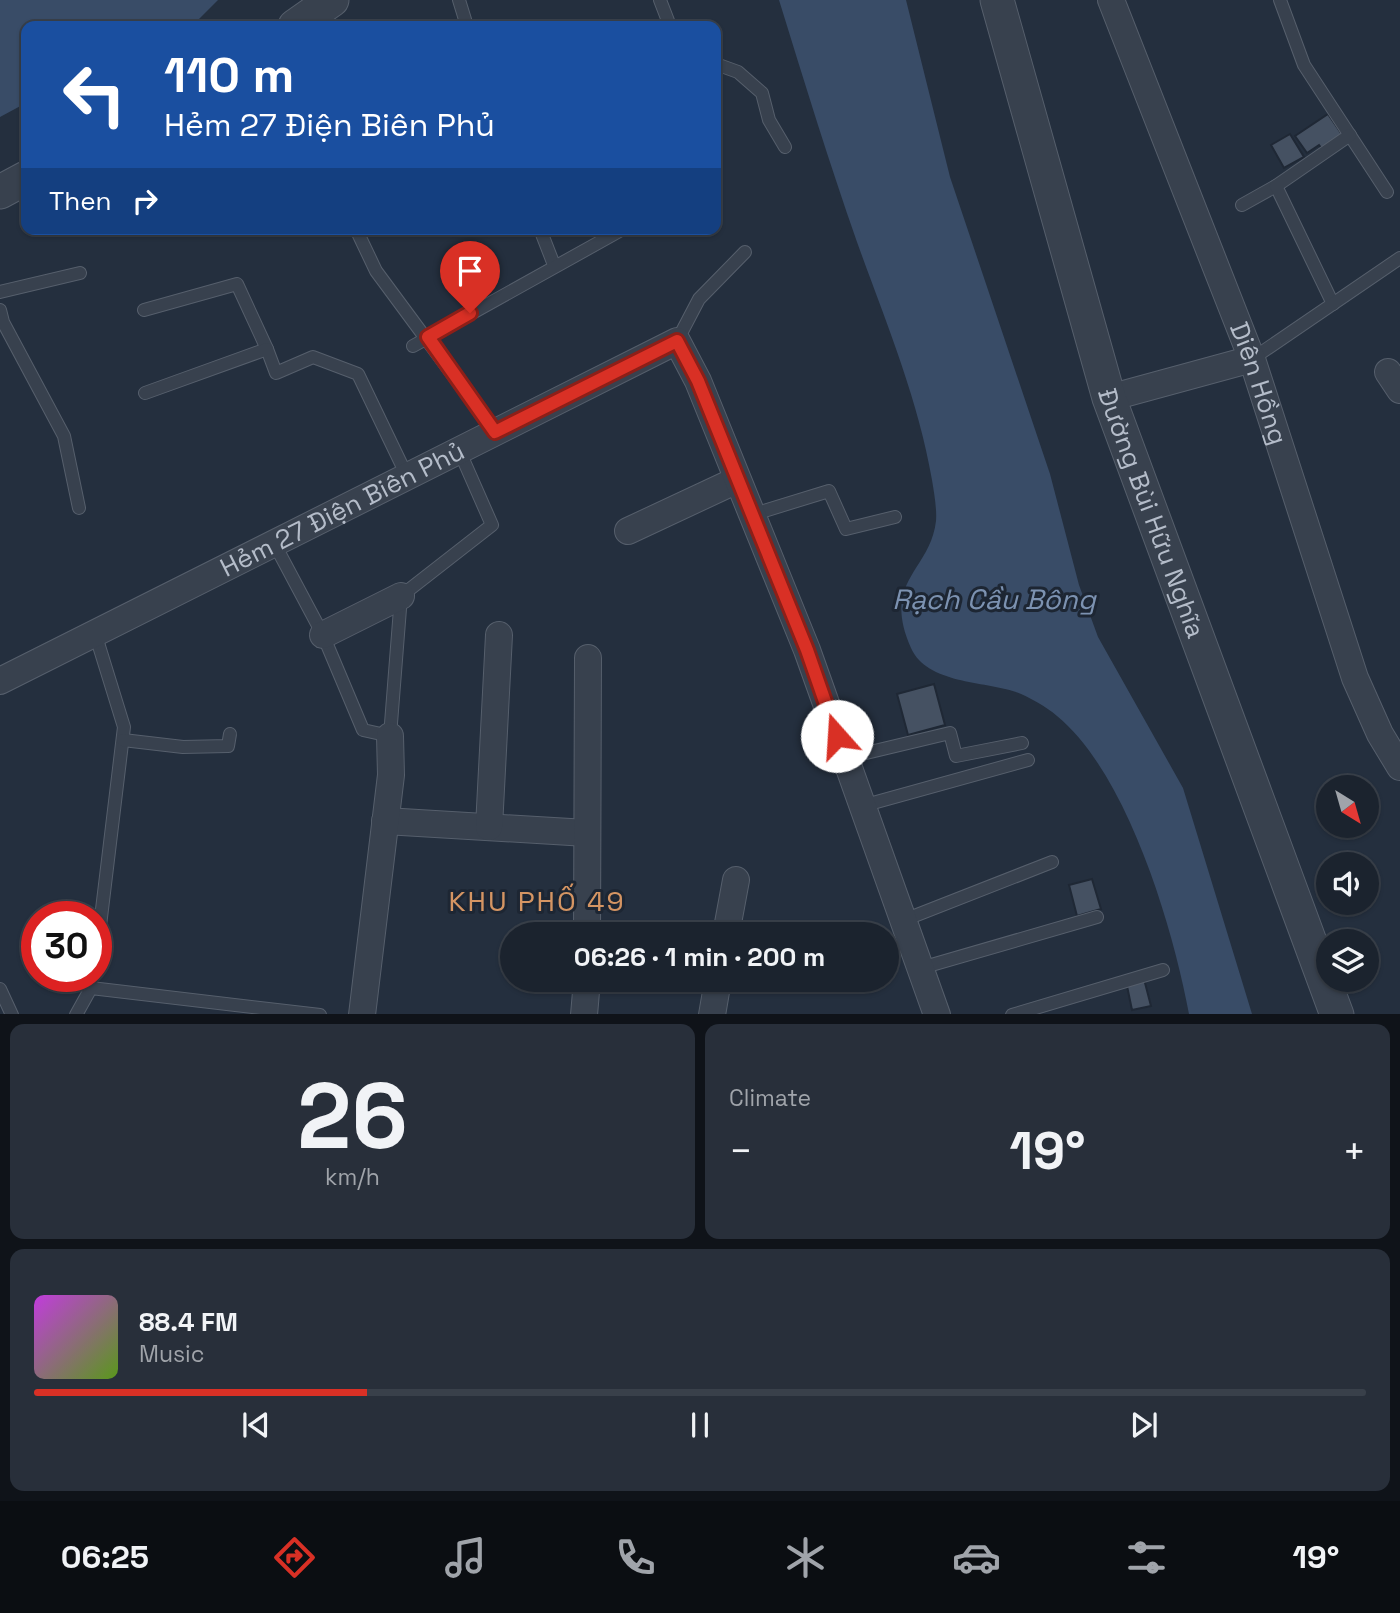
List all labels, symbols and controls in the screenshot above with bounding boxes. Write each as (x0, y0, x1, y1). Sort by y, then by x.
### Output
text: 110 m (164, 44, 294, 106)
icon: left (49, 49, 140, 140)
text: Hẻm 27 Điện Biên Phủ (164, 105, 495, 145)
icon: right (126, 182, 164, 220)
text: Then (49, 184, 112, 218)
pin (440, 241, 500, 313)
icon: arrive (451, 252, 489, 290)
street label: Diên Hồng (1222, 317, 1296, 449)
street label: Đường Bùi Hữu Nghĩa (1090, 384, 1213, 643)
street label: Hẻm 27 Điện Biên Phủ (214, 434, 470, 585)
water label: Rạch Cầu Bông (892, 581, 1098, 617)
position arrow (800, 699, 874, 773)
north arrow (1316, 775, 1379, 838)
map controls (1316, 775, 1379, 992)
button: sound (1316, 852, 1379, 915)
district label: KHU PHỐ 49 (448, 883, 626, 919)
speed limit sign: 30 (21, 901, 112, 992)
button: layers (1316, 929, 1379, 992)
text: 06:26 · 1 min · 200 m (574, 940, 825, 974)
text: 26 (297, 1058, 408, 1175)
text: Climate (729, 1083, 811, 1113)
text: 19° (1009, 1118, 1086, 1184)
text: − (729, 1127, 753, 1175)
text: + (1342, 1127, 1366, 1175)
text: km/h (325, 1162, 380, 1192)
text: 88.4 FM (139, 1305, 238, 1339)
text: Music (139, 1339, 204, 1369)
icon: previous (237, 1406, 275, 1444)
icon: pause (681, 1406, 719, 1444)
icon: next (1125, 1406, 1163, 1444)
icon: directions (270, 1533, 319, 1582)
icon: music (441, 1533, 490, 1582)
icon: phone (611, 1533, 660, 1582)
icon: climate (781, 1533, 830, 1582)
icon: car (952, 1533, 1001, 1582)
icon: filters (1122, 1533, 1171, 1582)
text: 06:25 (61, 1537, 149, 1577)
text: 19° (1292, 1537, 1339, 1577)

